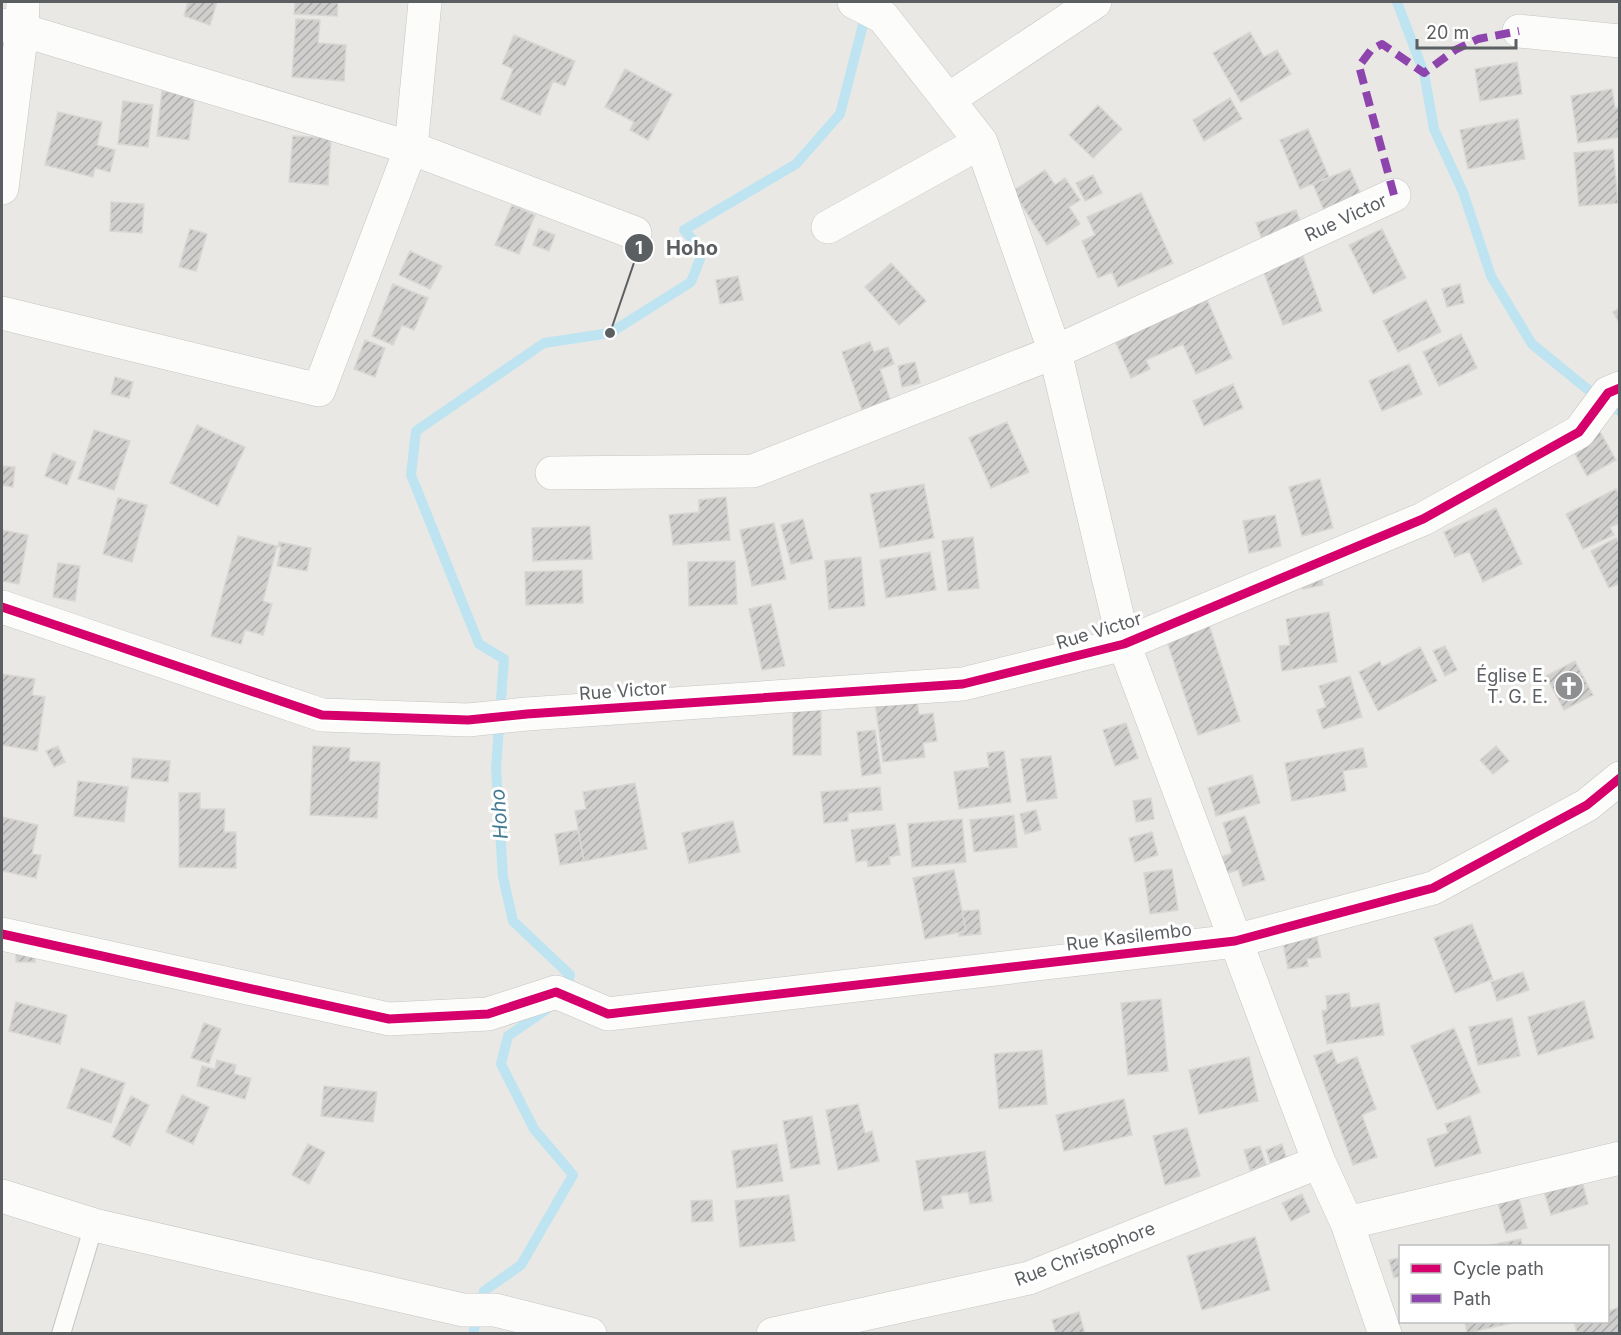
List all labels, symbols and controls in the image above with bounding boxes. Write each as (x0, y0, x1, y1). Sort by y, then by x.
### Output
scale bar (1417, 12, 1516, 50)
text: 20 m (1426, 22, 1469, 43)
street label: Rue Victor (1301, 189, 1390, 246)
callout: Hoho (624, 229, 730, 267)
text: Hoho (666, 236, 718, 260)
text: 1 (635, 237, 643, 258)
street label: Rue Victor (1054, 608, 1144, 653)
place label: Église E. T. G. E. (1476, 664, 1548, 707)
church icon: Église E. T. G. E. (1553, 670, 1585, 702)
street label: Rue Victor (578, 677, 668, 704)
water label: Hoho (485, 788, 513, 840)
street label: Rue Kasilembo (1065, 918, 1193, 955)
street label: Rue Christophore (1012, 1217, 1158, 1290)
legend (1399, 1245, 1609, 1323)
text: Cycle path (1453, 1258, 1544, 1279)
text: Path (1453, 1288, 1491, 1309)

